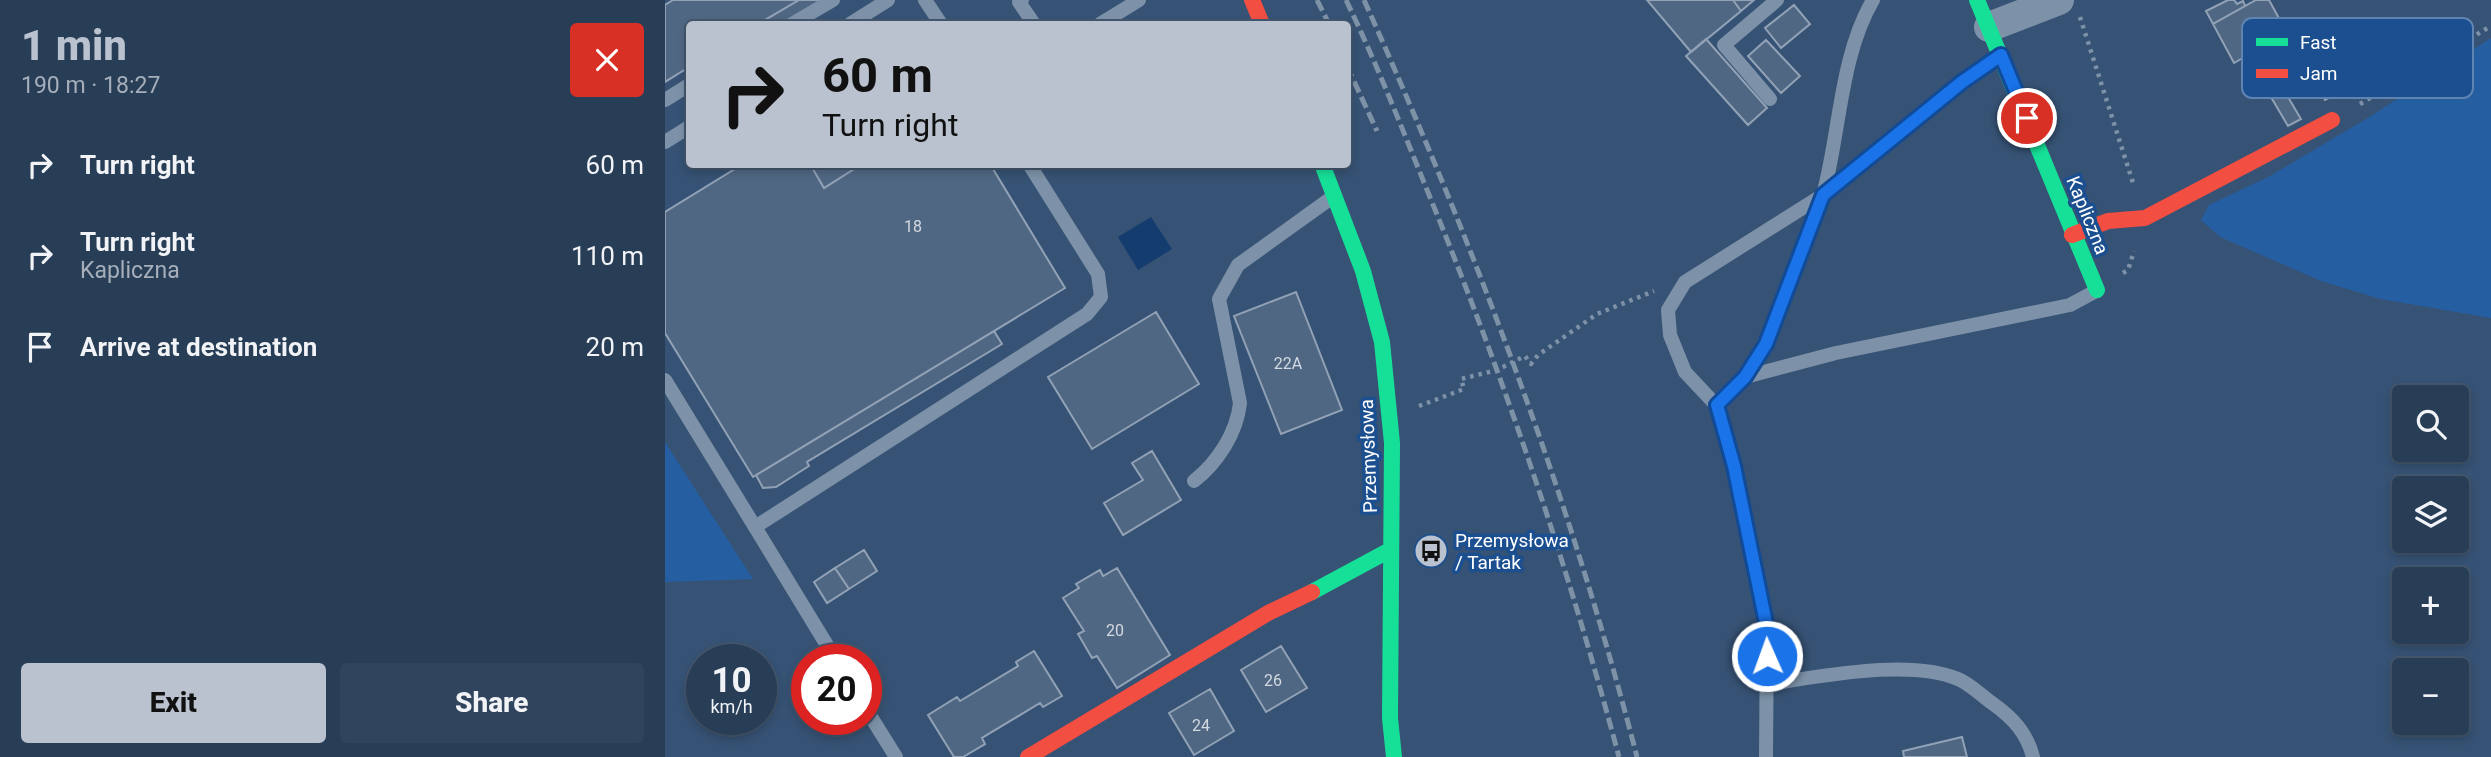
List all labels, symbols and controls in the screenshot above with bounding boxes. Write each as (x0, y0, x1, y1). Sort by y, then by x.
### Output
legend (2242, 18, 2473, 98)
text: 1 min (21, 21, 127, 70)
button: close (570, 23, 644, 97)
text: Fast (2300, 31, 2337, 54)
text: 60 m (822, 47, 933, 104)
icon: right (707, 49, 798, 140)
text: Jam (2300, 62, 2337, 85)
text: 190 m · 18:27 (21, 72, 160, 99)
pin (1997, 88, 2057, 148)
icon: arrive (2008, 99, 2046, 137)
text: Turn right (822, 106, 958, 144)
icon: right (21, 146, 59, 184)
text: Turn right (80, 150, 195, 180)
text: 60 m (586, 150, 644, 180)
street label: Kapliczna (2061, 173, 2114, 258)
house number: 18 (904, 217, 922, 236)
text: Turn right (80, 227, 195, 257)
icon: right (21, 237, 59, 275)
text: 110 m (571, 241, 644, 271)
text: Kapliczna (80, 257, 180, 284)
icon: arrive (21, 328, 59, 366)
text: Arrive at destination (80, 332, 317, 362)
text: 20 m (586, 332, 644, 362)
house number: 22A (1274, 354, 1303, 373)
map controls (2392, 385, 2469, 735)
button: search (2392, 385, 2469, 462)
street label: Przemysłowa (1355, 399, 1382, 513)
button: layers (2392, 476, 2469, 553)
place label: Przemysłowa / Tartak (1455, 529, 1569, 574)
bus stop icon: Przemysłowa / Tartak (1412, 532, 1450, 570)
button: + (2392, 567, 2469, 644)
position arrow (1730, 619, 1804, 693)
house number: 20 (1106, 621, 1124, 640)
speed limit sign: 20 (791, 644, 882, 735)
button: − (2392, 658, 2469, 735)
text: 10 (711, 660, 752, 701)
button: Exit (21, 663, 326, 743)
button: Share (340, 663, 644, 743)
house number: 26 (1264, 671, 1282, 690)
text: km/h (710, 696, 753, 717)
house number: 24 (1192, 716, 1210, 735)

